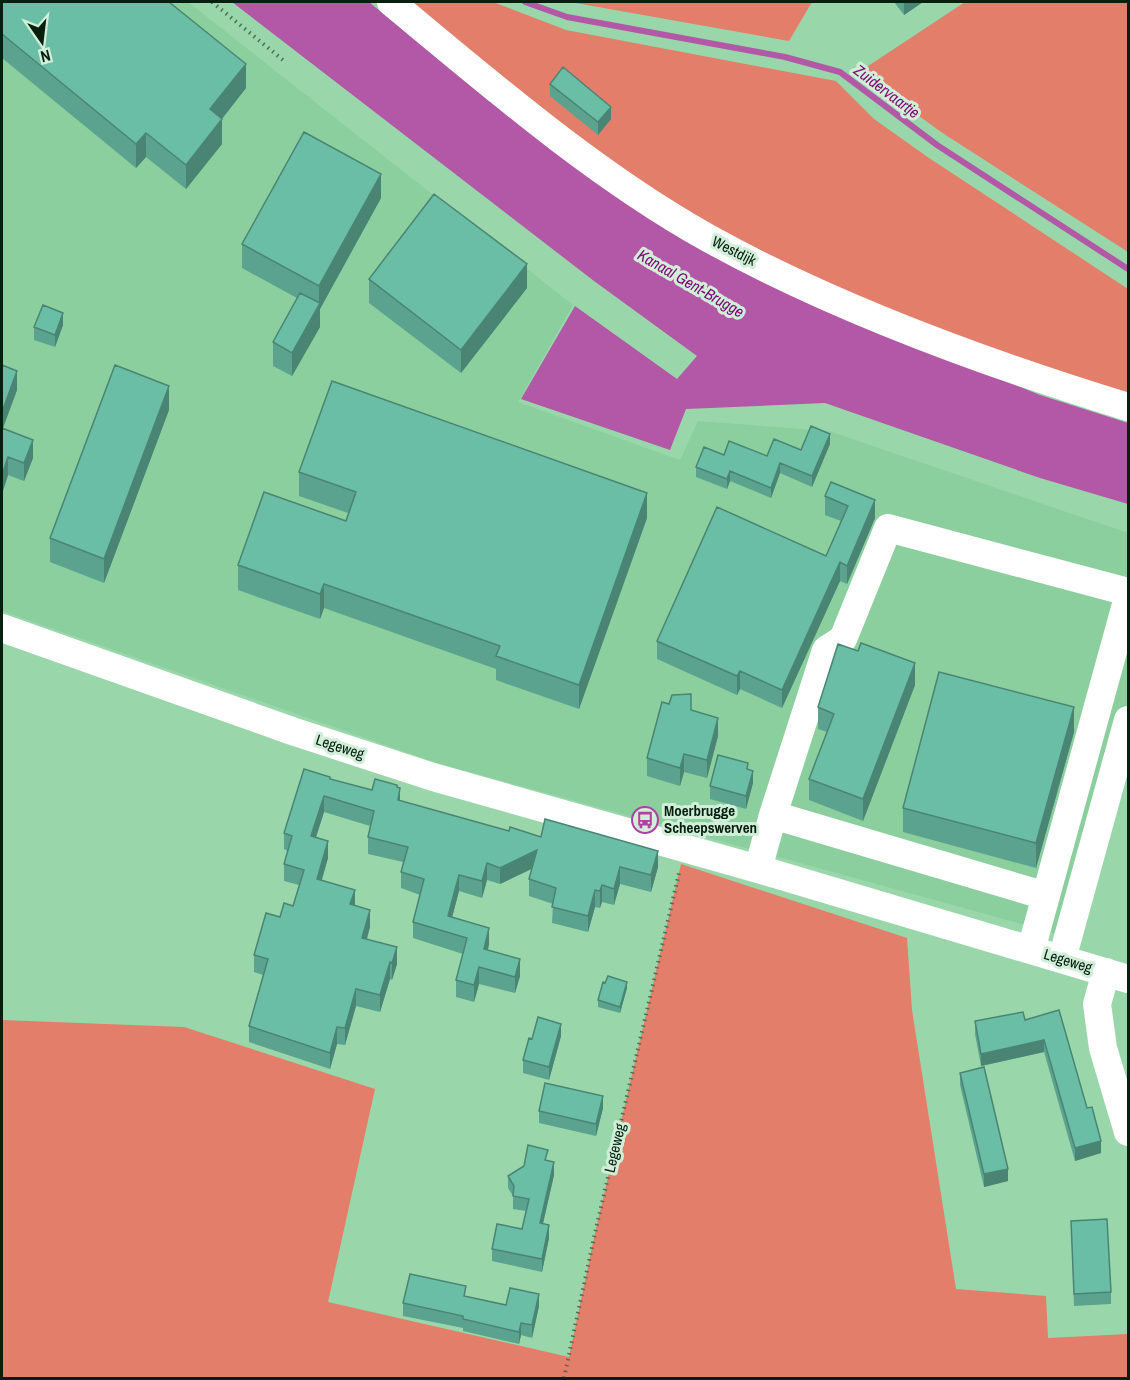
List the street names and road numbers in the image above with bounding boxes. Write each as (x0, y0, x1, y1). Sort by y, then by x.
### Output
street label: Westdijk (709, 231, 761, 271)
street label: Legeweg (313, 729, 367, 764)
street label: Legeweg (1041, 943, 1095, 978)
street label: Legeweg (599, 1121, 630, 1175)

